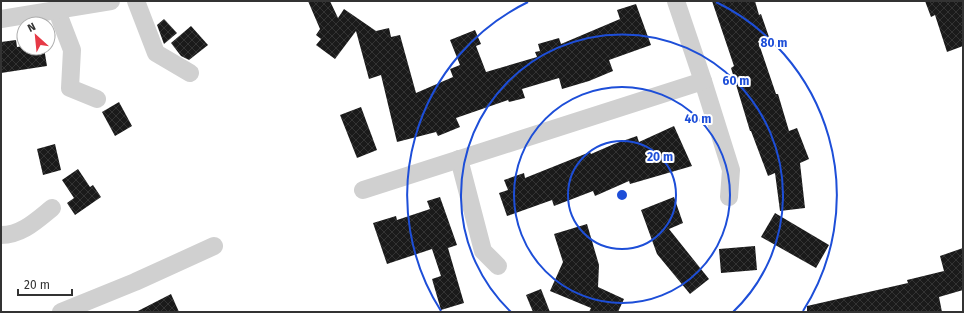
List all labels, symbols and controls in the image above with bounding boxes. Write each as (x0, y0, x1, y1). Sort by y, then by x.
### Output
north arrow (16, 16, 56, 56)
text: N (25, 20, 38, 35)
text: 80 m (761, 36, 787, 50)
text: 60 m (723, 74, 749, 88)
text: 40 m (685, 112, 711, 126)
text: 20 m (647, 150, 673, 164)
centre of rings (615, 188, 629, 202)
scale bar (18, 271, 72, 297)
text: 20 m (24, 278, 50, 292)

